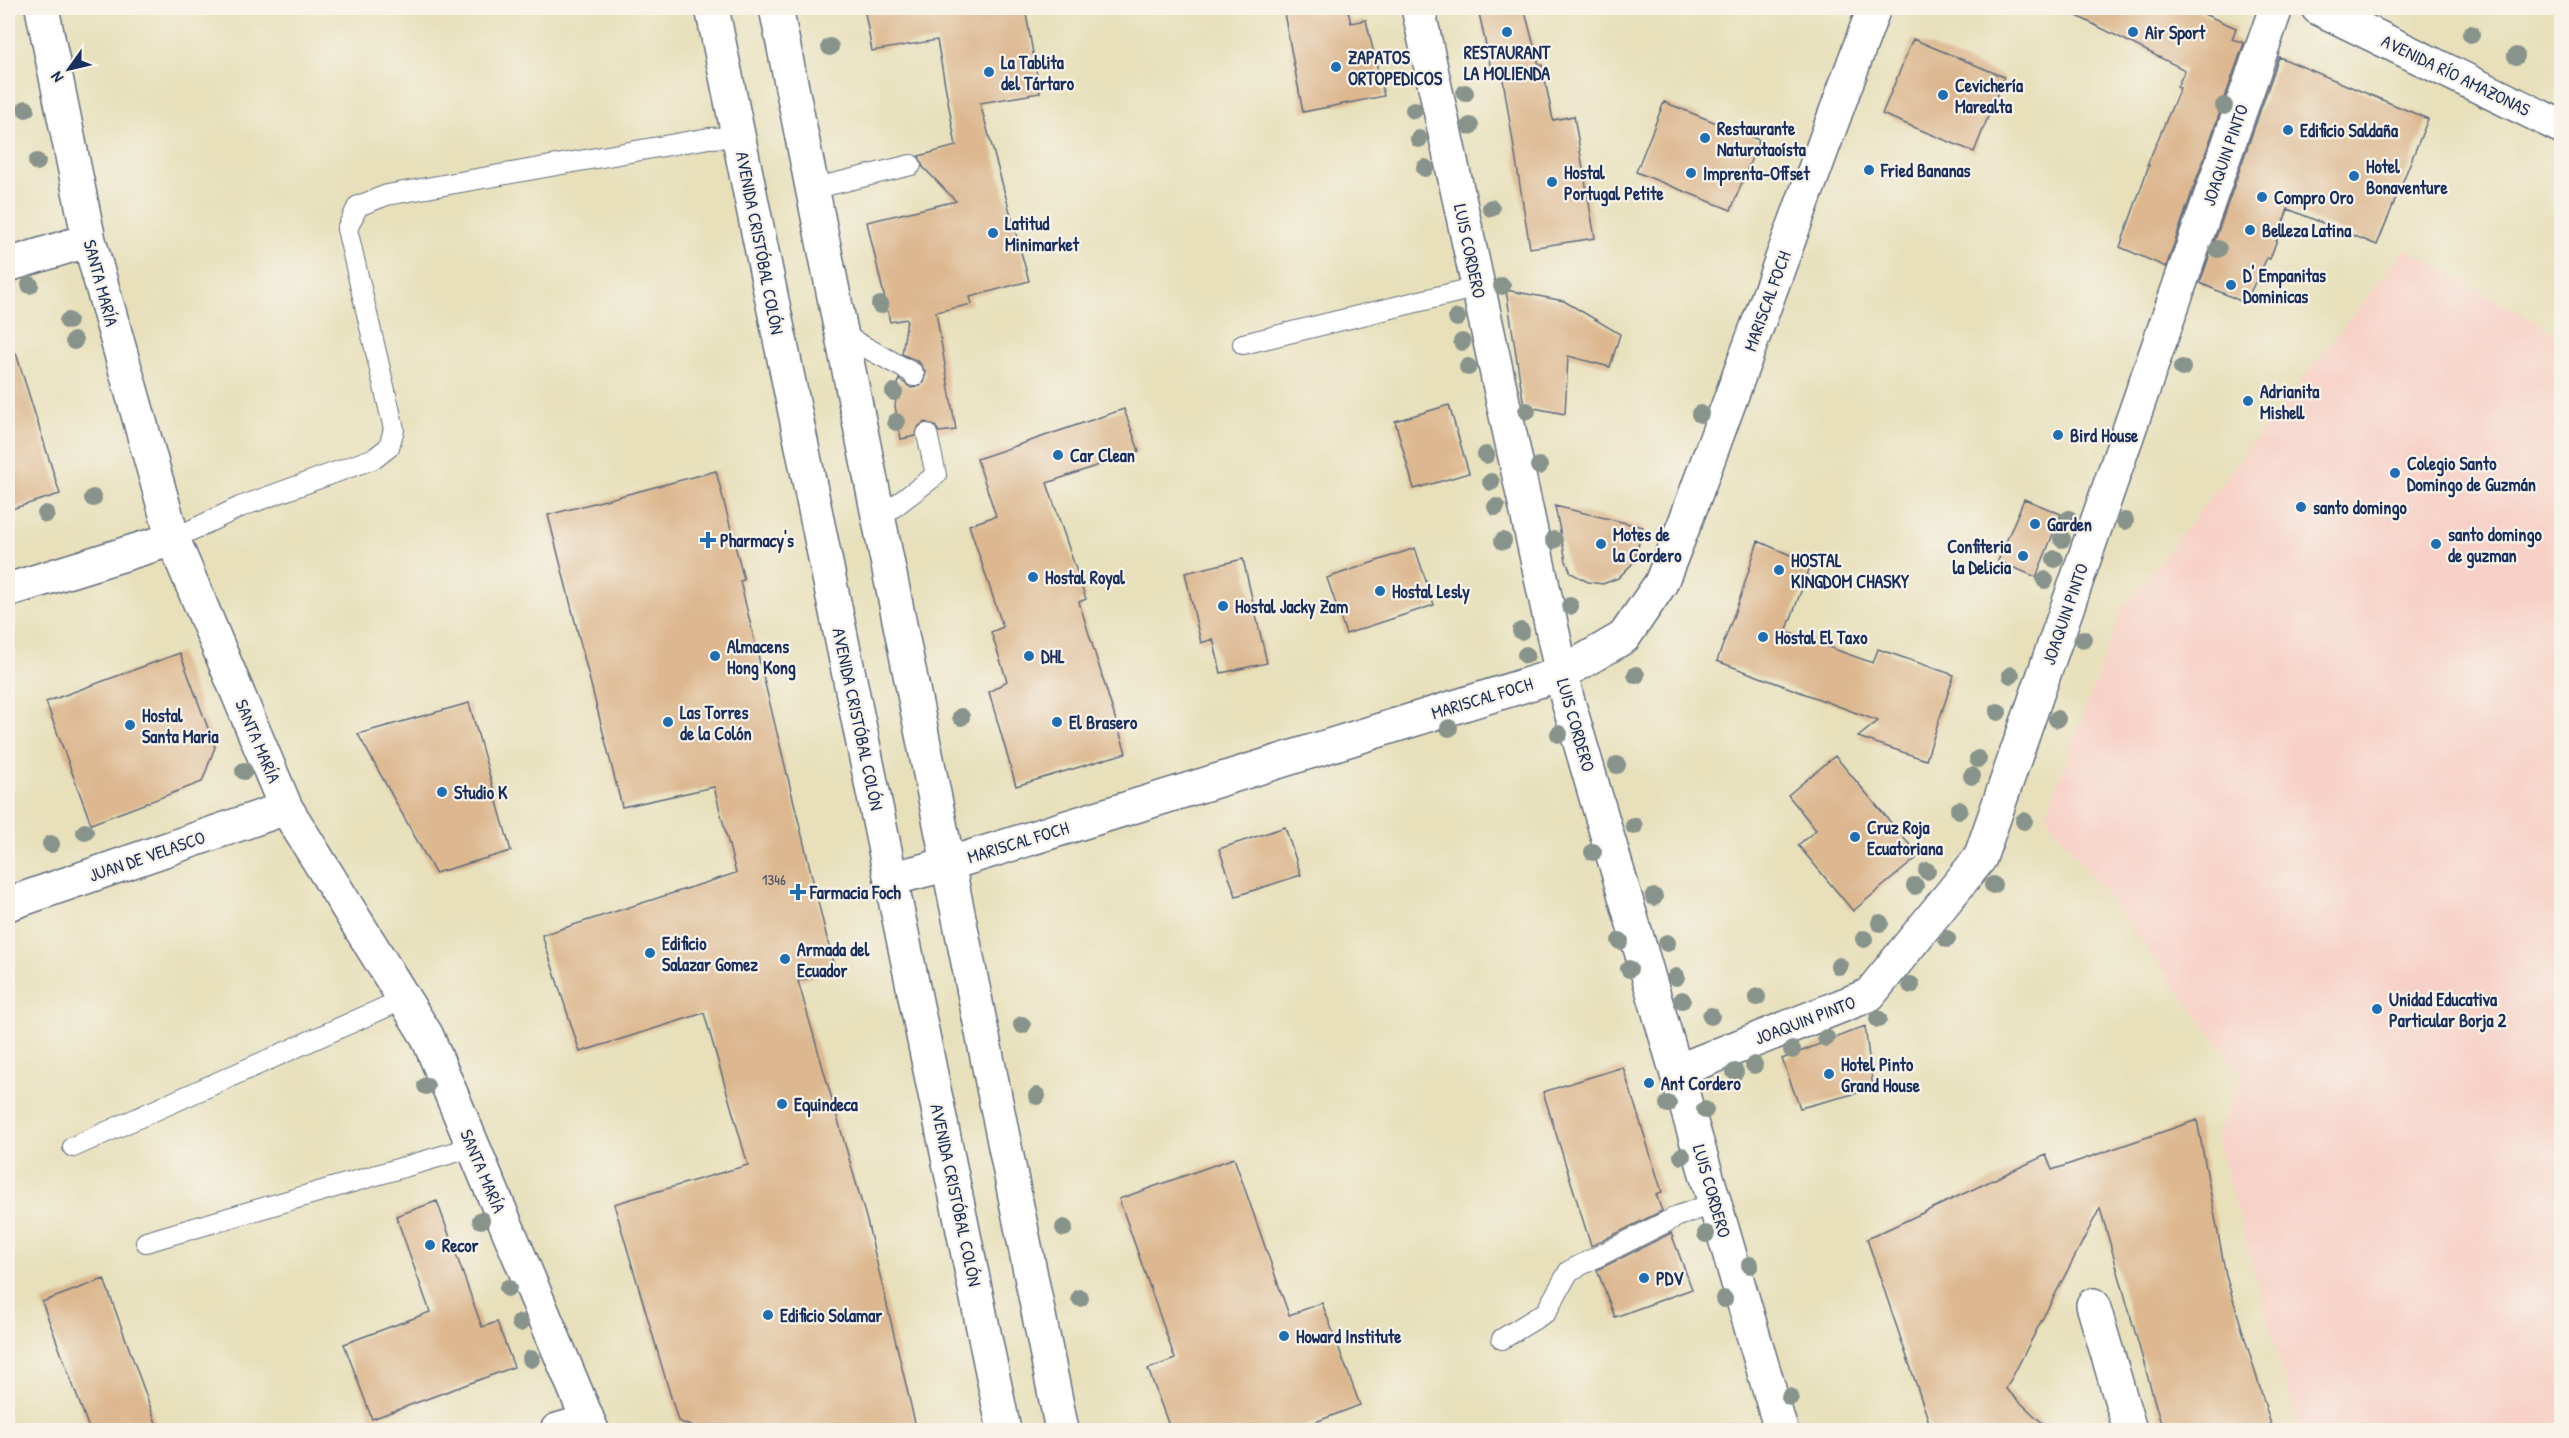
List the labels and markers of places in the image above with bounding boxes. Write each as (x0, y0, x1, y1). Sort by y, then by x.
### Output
place label: Air Sport (2145, 20, 2206, 46)
marker: RESTAURANT LA MOLIENDA (1500, 25, 1514, 39)
marker: Air Sport (2126, 25, 2140, 39)
place label: RESTAURANT LA MOLIENDA (1464, 40, 1551, 86)
place label: ZAPATOS ORTOPEDICOS (1348, 45, 1443, 91)
place label: La Tablita del Tártaro (1001, 50, 1075, 96)
marker: ZAPATOS ORTOPEDICOS (1329, 60, 1343, 74)
marker: La Tablita del Tártaro (982, 65, 996, 79)
place label: Cevichería Marealta (1955, 73, 2024, 119)
marker: Cevichería Marealta (1936, 88, 1950, 102)
place label: Restaurante Naturotaoísta (1717, 116, 1807, 162)
place label: Edificio Saldaña (2300, 118, 2399, 143)
marker: Edificio Saldaña (2281, 123, 2295, 137)
marker: Restaurante Naturotaoísta (1698, 131, 1712, 145)
place label: Hotel Bonaventure (2366, 154, 2448, 200)
place label: Fried Bananas (1880, 158, 1971, 183)
place label: Hostal Portugal Petite (1564, 160, 1664, 207)
place label: Imprenta-Offset (1703, 161, 1810, 187)
marker: Fried Bananas (1862, 163, 1876, 177)
marker: Imprenta-Offset (1684, 166, 1698, 180)
marker: Hotel Bonaventure (2347, 169, 2361, 183)
marker: Hostal Portugal Petite (1545, 175, 1559, 189)
place label: Compro Oro (2274, 185, 2354, 211)
marker: Compro Oro (2255, 190, 2269, 204)
place label: Latitud Minimarket (1005, 211, 1080, 257)
place label: Belleza Latina (2262, 218, 2352, 243)
marker: Belleza Latina (2243, 223, 2257, 237)
marker: Latitud Minimarket (986, 226, 1000, 240)
place label: D' Empanitas Dominicas (2243, 263, 2326, 309)
marker: D' Empanitas Dominicas (2224, 278, 2238, 292)
place label: Adrianita Mishell (2260, 379, 2320, 425)
marker: Adrianita Mishell (2241, 394, 2255, 408)
place label: Bird House (2070, 423, 2139, 448)
marker: Bird House (2051, 428, 2065, 442)
place label: Car Clean (1070, 443, 1135, 468)
marker: Car Clean (1051, 448, 1065, 462)
place label: Colegio Santo Domingo de Guzmán (2407, 451, 2536, 498)
marker: Colegio Santo Domingo de Guzmán (2388, 466, 2402, 480)
place label: santo domingo (2313, 495, 2407, 521)
marker: santo domingo (2294, 500, 2308, 514)
place label: Garden (2047, 512, 2092, 537)
marker: Garden (2028, 517, 2042, 531)
place label: Motes de la Cordero (1613, 522, 1682, 568)
place label: santo domingo de guzman (2448, 522, 2542, 569)
place label: Pharmacy's (720, 528, 794, 554)
marker: Pharmacy's (701, 533, 715, 547)
place label: Confiteria la Delicia (1947, 534, 2012, 580)
marker: Motes de la Cordero (1594, 537, 1608, 551)
marker: santo domingo de guzman (2429, 537, 2443, 551)
place label: HOSTAL KINGDOM CHASKY (1791, 548, 1910, 594)
marker: Confiteria la Delicia (2016, 549, 2030, 563)
marker: HOSTAL KINGDOM CHASKY (1772, 563, 1786, 577)
place label: Hostal Royal (1045, 565, 1126, 591)
marker: Hostal Royal (1026, 570, 1040, 584)
place label: Hostal Lesly (1392, 579, 1470, 605)
marker: Hostal Lesly (1373, 584, 1387, 598)
place label: Hostal Jacky Zam (1235, 594, 1348, 620)
marker: Hostal Jacky Zam (1216, 599, 1230, 613)
place label: Hostal El Taxo (1775, 625, 1868, 650)
marker: Hostal El Taxo (1756, 630, 1770, 644)
place label: Almacens Hong Kong (727, 634, 796, 681)
place label: DHL (1041, 644, 1065, 669)
marker: Almacens Hong Kong (708, 649, 722, 663)
marker: DHL (1022, 649, 1036, 663)
place label: Las Torres de la Colón (680, 700, 752, 746)
place label: Hostal Santa Maria (142, 703, 220, 749)
place label: El Brasero (1069, 710, 1138, 735)
marker: Las Torres de la Colón (661, 715, 675, 729)
marker: El Brasero (1050, 715, 1064, 729)
marker: Hostal Santa Maria (123, 718, 137, 732)
place label: Studio K (454, 780, 508, 805)
marker: Studio K (435, 785, 449, 799)
place label: Cruz Roja Ecuatoriana (1867, 815, 1944, 861)
marker: Cruz Roja Ecuatoriana (1848, 830, 1862, 844)
place label: Farmacia Foch (809, 880, 901, 905)
marker: Farmacia Foch (791, 885, 805, 899)
place label: Edificio Salazar Gomez (662, 931, 758, 977)
place label: Armada del Ecuador (797, 937, 870, 983)
marker: Edificio Salazar Gomez (643, 946, 657, 960)
marker: Armada del Ecuador (778, 952, 792, 966)
place label: Unidad Educativa Particular Borja 2 (2389, 987, 2507, 1033)
marker: Unidad Educativa Particular Borja 2 (2370, 1002, 2384, 1016)
place label: Hotel Pinto Grand House (1841, 1052, 1921, 1098)
marker: Hotel Pinto Grand House (1822, 1067, 1836, 1081)
place label: Ant Cordero (1661, 1071, 1741, 1096)
marker: Ant Cordero (1642, 1076, 1656, 1090)
place label: Equindeca (794, 1092, 859, 1118)
marker: Equindeca (775, 1097, 789, 1111)
place label: Recor (442, 1233, 479, 1258)
marker: Recor (423, 1238, 437, 1252)
place label: PDV (1656, 1266, 1684, 1291)
marker: PDV (1637, 1271, 1651, 1285)
place label: Edificio Solamar (780, 1303, 882, 1328)
marker: Edificio Solamar (761, 1308, 775, 1322)
place label: Howard Institute (1296, 1324, 1402, 1349)
marker: Howard Institute (1277, 1329, 1291, 1343)

